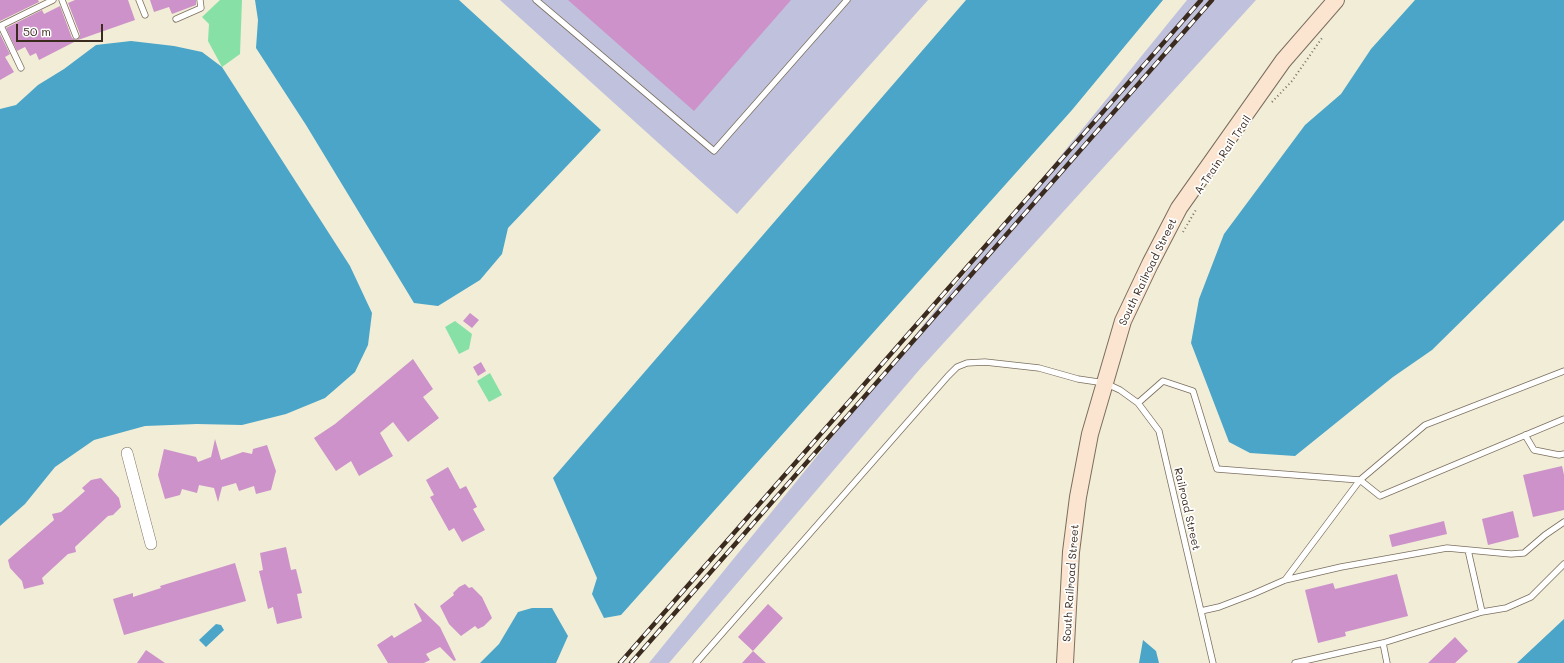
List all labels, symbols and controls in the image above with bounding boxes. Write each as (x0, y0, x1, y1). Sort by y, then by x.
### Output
scale bar (18, 16, 105, 42)
text: 50 m (23, 23, 51, 39)
street label: A-Train Rail Trail (1192, 113, 1254, 197)
street label: South Railroad Street (1116, 216, 1180, 328)
street label: Railroad Street (1171, 466, 1203, 552)
street label: South Railroad Street (1060, 524, 1082, 642)

